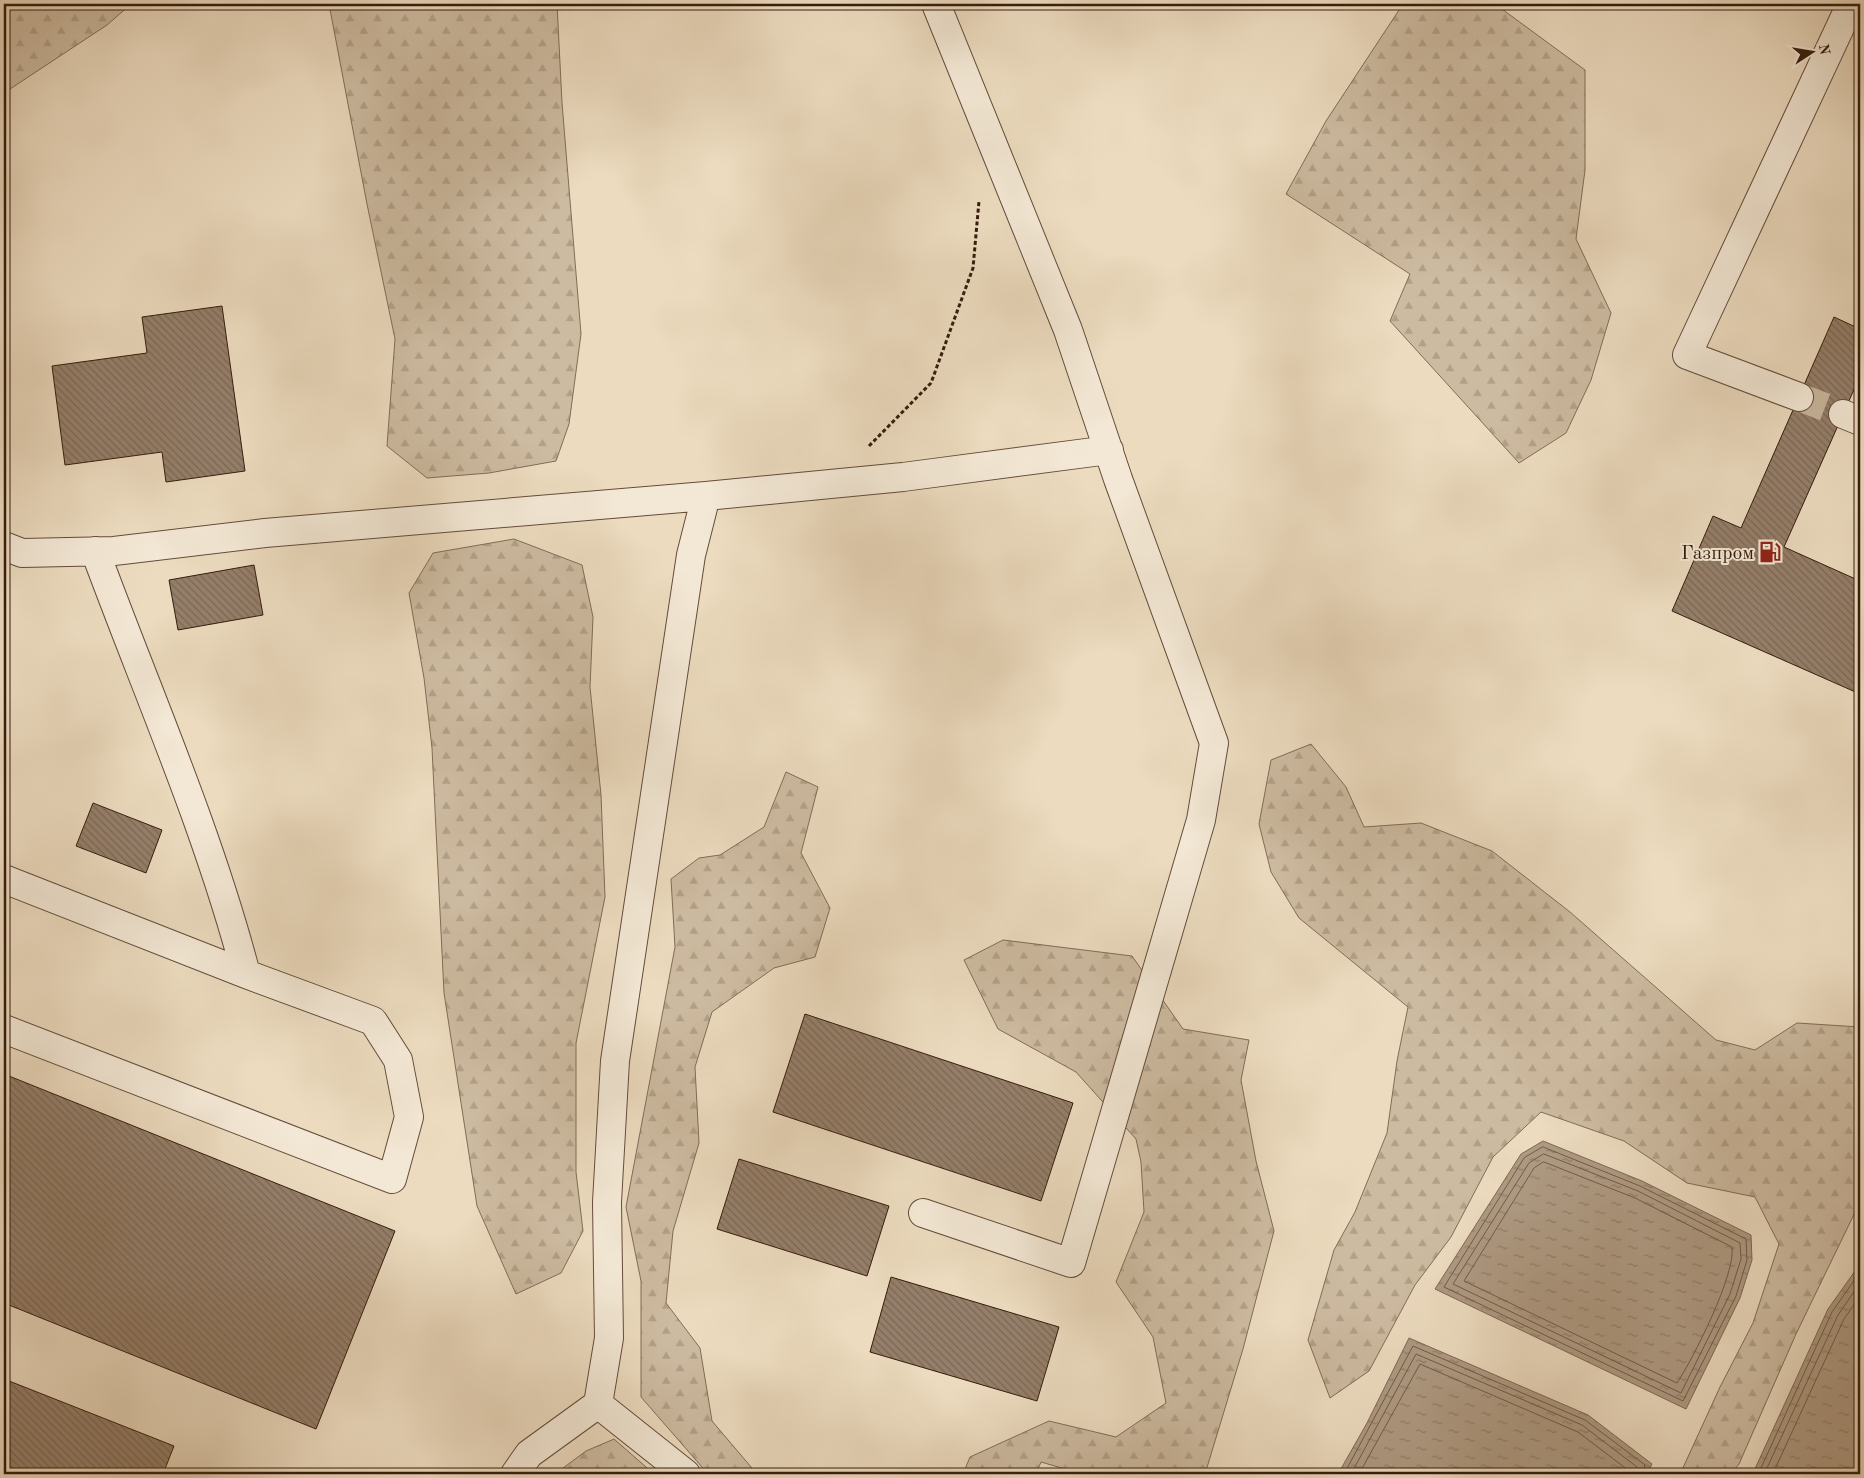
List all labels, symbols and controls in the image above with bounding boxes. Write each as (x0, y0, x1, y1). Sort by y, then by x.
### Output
north arrow (1786, 28, 1836, 78)
text: N (1816, 43, 1832, 56)
fuel station icon: Газпром (1757, 539, 1783, 565)
place label: Газпром (1681, 544, 1754, 564)

